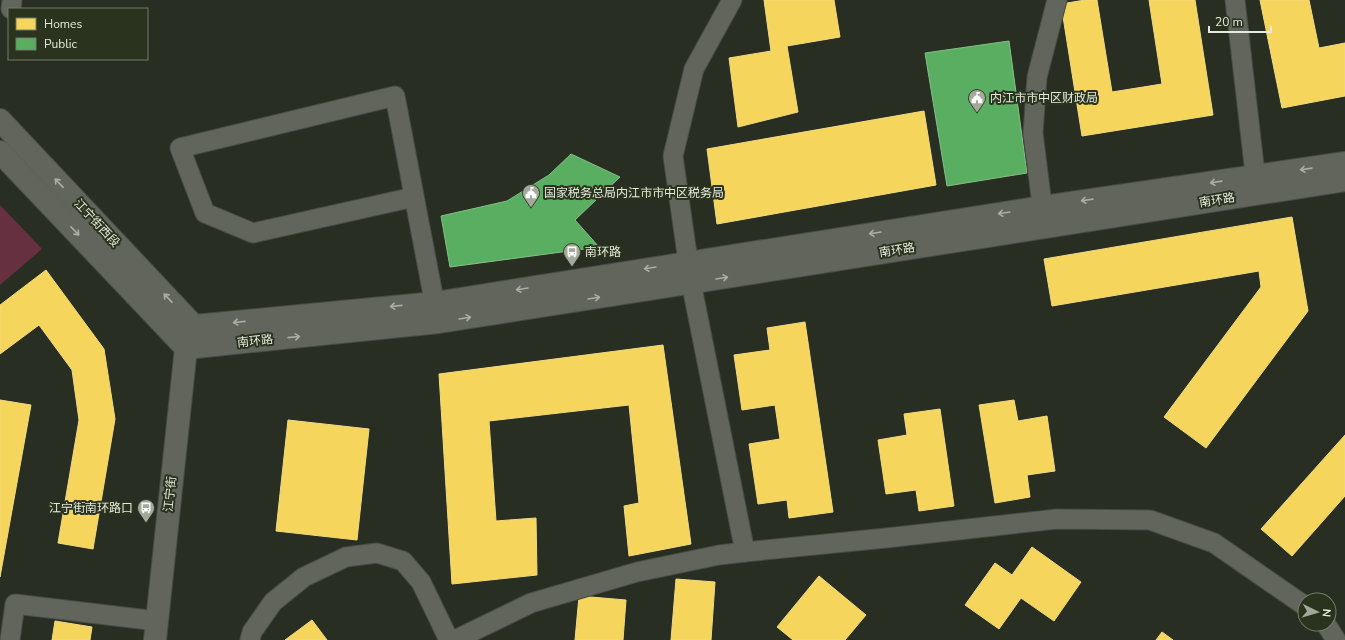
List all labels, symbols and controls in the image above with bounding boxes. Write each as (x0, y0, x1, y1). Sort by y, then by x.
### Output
legend (8, 8, 148, 60)
scale bar (1209, 8, 1271, 34)
text: 20 m (1215, 14, 1243, 30)
text: Homes (44, 16, 82, 32)
text: Public (44, 36, 78, 52)
public building icon: 内江市市中区财政局 (967, 88, 987, 113)
place label: 内江市市中区财政局 (990, 90, 1098, 106)
one-way arrow (1300, 165, 1313, 173)
one-way arrow (54, 178, 64, 188)
one-way arrow (1210, 178, 1223, 186)
public building icon: 国家税务总局内江市市中区税务局 (521, 183, 541, 208)
place label: 国家税务总局内江市市中区税务局 (544, 185, 724, 201)
street label: 南环路 (1198, 189, 1236, 211)
street label: 江宁街西段 (71, 196, 123, 250)
one-way arrow (1081, 196, 1094, 204)
one-way arrow (998, 209, 1011, 217)
one-way arrow (70, 226, 80, 236)
one-way arrow (869, 229, 882, 237)
street label: 南环路 (878, 239, 916, 261)
bus stop icon: 南环路 (562, 242, 582, 267)
place label: 南环路 (585, 244, 621, 260)
one-way arrow (644, 264, 657, 272)
one-way arrow (715, 273, 728, 281)
one-way arrow (516, 285, 529, 293)
one-way arrow (163, 293, 172, 303)
one-way arrow (587, 293, 600, 301)
one-way arrow (390, 303, 403, 310)
one-way arrow (458, 314, 471, 322)
one-way arrow (233, 318, 246, 325)
street label: 南环路 (236, 331, 274, 351)
one-way arrow (287, 333, 300, 340)
street label: 江宁街 (160, 475, 180, 513)
bus stop icon: 江宁街南环路口 (136, 498, 156, 523)
place label: 江宁街南环路口 (49, 500, 133, 516)
north arrow (1297, 592, 1337, 632)
text: N (1319, 608, 1334, 618)

